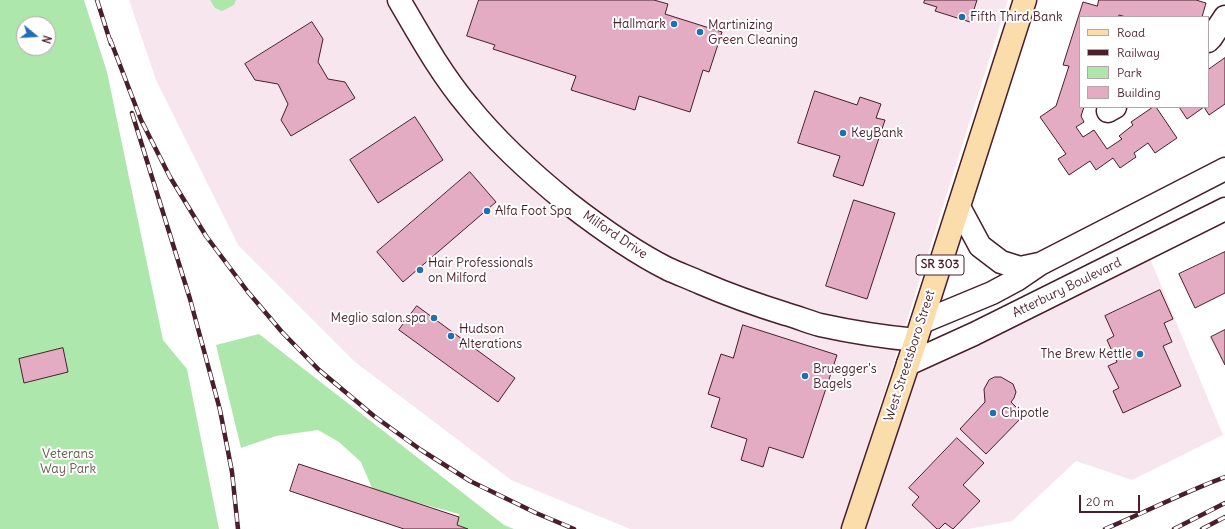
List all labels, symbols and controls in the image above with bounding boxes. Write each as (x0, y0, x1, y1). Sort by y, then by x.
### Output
place label: Fifth Third Bank (970, 9, 1063, 25)
marker: Fifth Third Bank (957, 12, 967, 22)
north arrow (16, 16, 56, 56)
place label: Hallmark (613, 16, 666, 32)
legend (1079, 16, 1209, 108)
place label: Martinizing Green Cleaning (708, 17, 798, 48)
marker: Hallmark (669, 19, 679, 29)
text: Road (1117, 25, 1145, 40)
marker: Martinizing Green Cleaning (695, 27, 705, 37)
text: N (39, 34, 54, 45)
text: Railway (1117, 45, 1160, 60)
text: Park (1117, 65, 1142, 80)
text: Building (1117, 85, 1161, 100)
place label: KeyBank (851, 125, 903, 141)
marker: KeyBank (838, 128, 848, 138)
place label: Alfa Foot Spa (495, 203, 572, 219)
marker: Alfa Foot Spa (482, 206, 492, 216)
street label: Milford Drive (580, 208, 650, 262)
place label: Hair Professionals on Milford (428, 255, 533, 286)
road number: SR 303 (916, 255, 964, 275)
street label: Atterbury Boulevard (1010, 255, 1124, 321)
marker: Hair Professionals on Milford (415, 265, 425, 275)
street label: West Streetsboro Street (881, 288, 939, 424)
place label: Meglio salon.spa (331, 310, 426, 326)
marker: Meglio salon.spa (429, 313, 439, 323)
place label: Hudson Alterations (459, 321, 522, 352)
marker: Hudson Alterations (446, 331, 456, 341)
place label: The Brew Kettle (1040, 346, 1132, 362)
marker: The Brew Kettle (1135, 349, 1145, 359)
place label: Bruegger's Bagels (813, 361, 877, 392)
marker: Bruegger's Bagels (800, 371, 810, 381)
place label: Chipotle (1001, 405, 1049, 421)
marker: Chipotle (988, 408, 998, 418)
park label: Veterans Way Park (40, 446, 96, 477)
scale bar (1081, 487, 1142, 513)
text: 20 m (1086, 494, 1114, 509)

